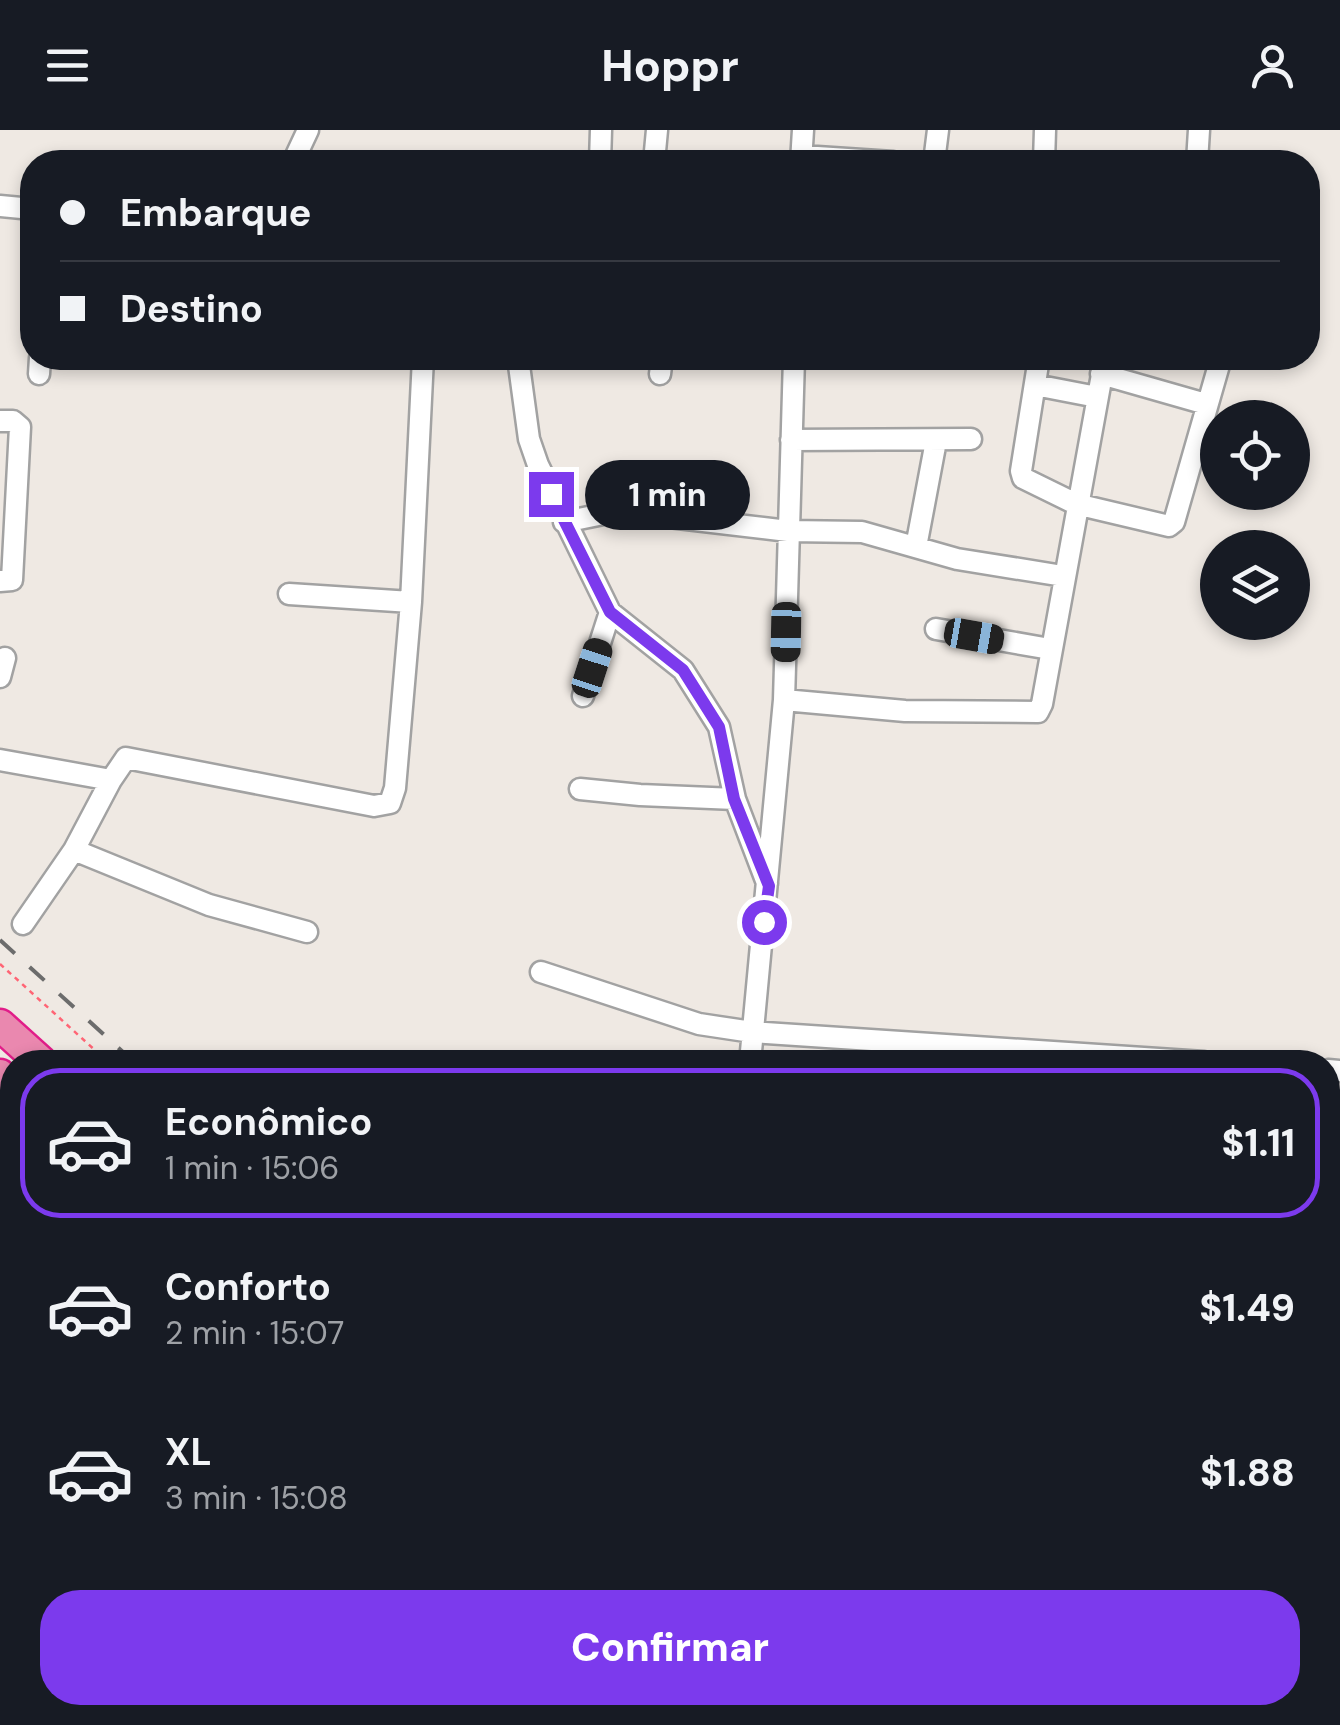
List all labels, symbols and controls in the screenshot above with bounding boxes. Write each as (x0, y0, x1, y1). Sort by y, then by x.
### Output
text: Hoppr (601, 36, 739, 95)
icon: menu (40, 38, 95, 93)
icon: person (1245, 38, 1300, 93)
text: Embarque (120, 188, 312, 238)
text: Destino (120, 284, 263, 334)
map controls (1200, 400, 1310, 640)
button: locate (1200, 400, 1310, 510)
callout: 1 min (586, 459, 751, 529)
route end (529, 472, 574, 517)
text: 1 min (628, 474, 707, 516)
button: layers (1200, 530, 1310, 640)
car (770, 602, 802, 662)
car (942, 616, 1006, 656)
car (568, 635, 616, 701)
route start (742, 900, 787, 945)
text: Econômico (165, 1097, 372, 1147)
icon: car (45, 1098, 135, 1188)
text: $1.11 (1221, 1118, 1295, 1168)
text: 1 min · 15:06 (165, 1147, 339, 1189)
text: Conforto (165, 1262, 331, 1312)
icon: car (45, 1263, 135, 1353)
text: $1.49 (1199, 1283, 1295, 1333)
text: 2 min · 15:07 (165, 1312, 344, 1354)
text: XL (165, 1427, 212, 1477)
icon: car (45, 1428, 135, 1518)
text: $1.88 (1200, 1448, 1295, 1498)
text: 3 min · 15:08 (165, 1477, 348, 1519)
button: Confirmar (40, 1590, 1300, 1705)

